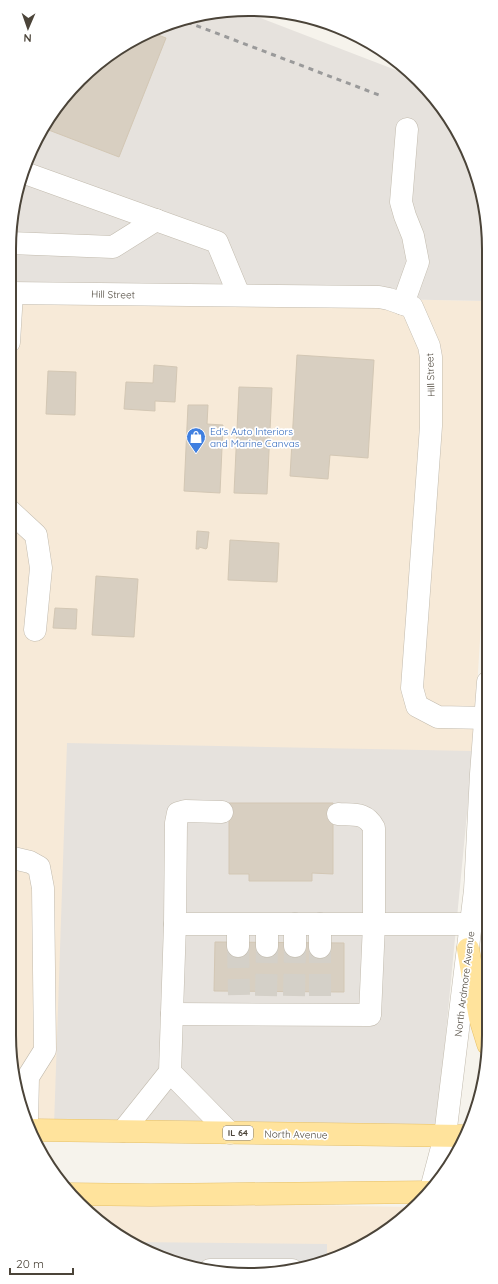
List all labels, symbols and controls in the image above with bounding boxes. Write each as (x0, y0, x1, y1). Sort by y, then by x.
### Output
north arrow (8, 8, 48, 48)
text: N (23, 31, 32, 45)
street label: Hill Street (91, 288, 136, 301)
street label: Hill Street (423, 352, 438, 397)
place label: Ed's Auto Interiors and Marine Canvas (210, 425, 300, 450)
shop icon: Ed's Auto Interiors and Marine Canvas (185, 426, 207, 454)
street label: North Ardmore Avenue (452, 930, 477, 1038)
road number: IL 64 (223, 1126, 253, 1140)
street label: North Avenue (264, 1127, 328, 1142)
scale bar (10, 1250, 73, 1276)
text: 20 m (16, 1256, 44, 1271)

